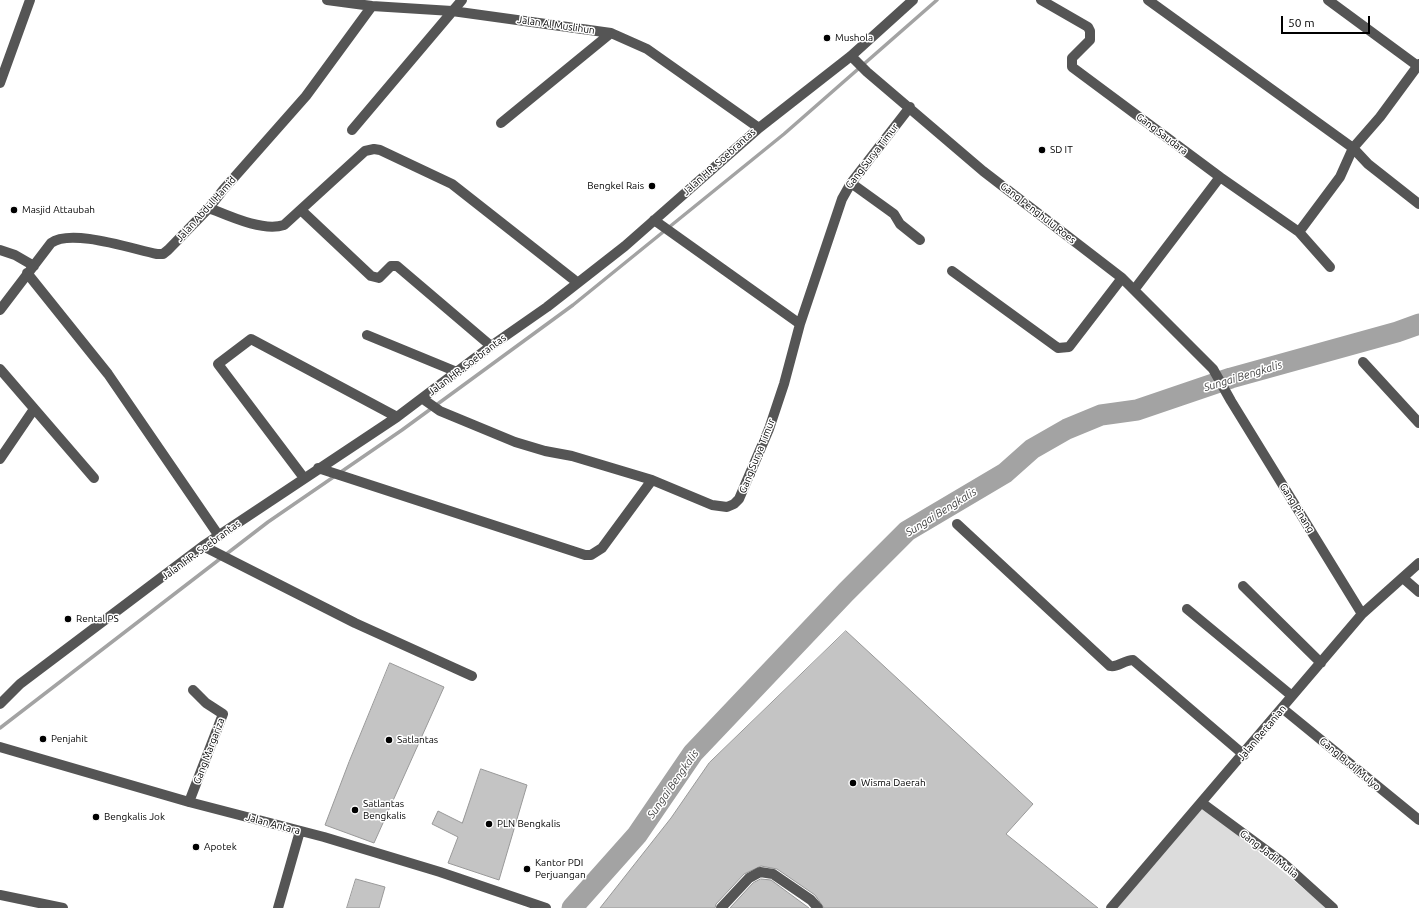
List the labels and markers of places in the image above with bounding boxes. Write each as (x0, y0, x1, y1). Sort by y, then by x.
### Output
place label: Mushola (835, 32, 873, 44)
marker: Mushola (822, 33, 832, 43)
place label: SD IT (1050, 144, 1073, 156)
marker: SD IT (1037, 145, 1047, 155)
place label: Bengkel Rais (587, 180, 644, 192)
marker: Bengkel Rais (647, 181, 657, 191)
place label: Masjid Attaubah (22, 204, 95, 216)
marker: Masjid Attaubah (9, 205, 19, 215)
place label: Rental PS (76, 613, 119, 625)
marker: Rental PS (63, 614, 73, 624)
place label: Penjahit (51, 733, 88, 745)
marker: Penjahit (38, 734, 48, 744)
place label: Satlantas (397, 734, 438, 746)
marker: Satlantas (384, 735, 394, 745)
place label: Wisma Daerah (861, 777, 926, 789)
marker: Wisma Daerah (848, 778, 858, 788)
place label: Satlantas Bengkalis (363, 798, 406, 822)
marker: Satlantas Bengkalis (350, 805, 360, 815)
place label: Bengkalis Jok (104, 811, 165, 823)
marker: Bengkalis Jok (91, 812, 101, 822)
place label: PLN Bengkalis (497, 818, 560, 830)
marker: PLN Bengkalis (484, 819, 494, 829)
place label: Apotek (204, 841, 237, 853)
marker: Apotek (191, 842, 201, 852)
place label: Kantor PDI Perjuangan (535, 857, 586, 880)
marker: Kantor PDI Perjuangan (522, 864, 532, 874)

